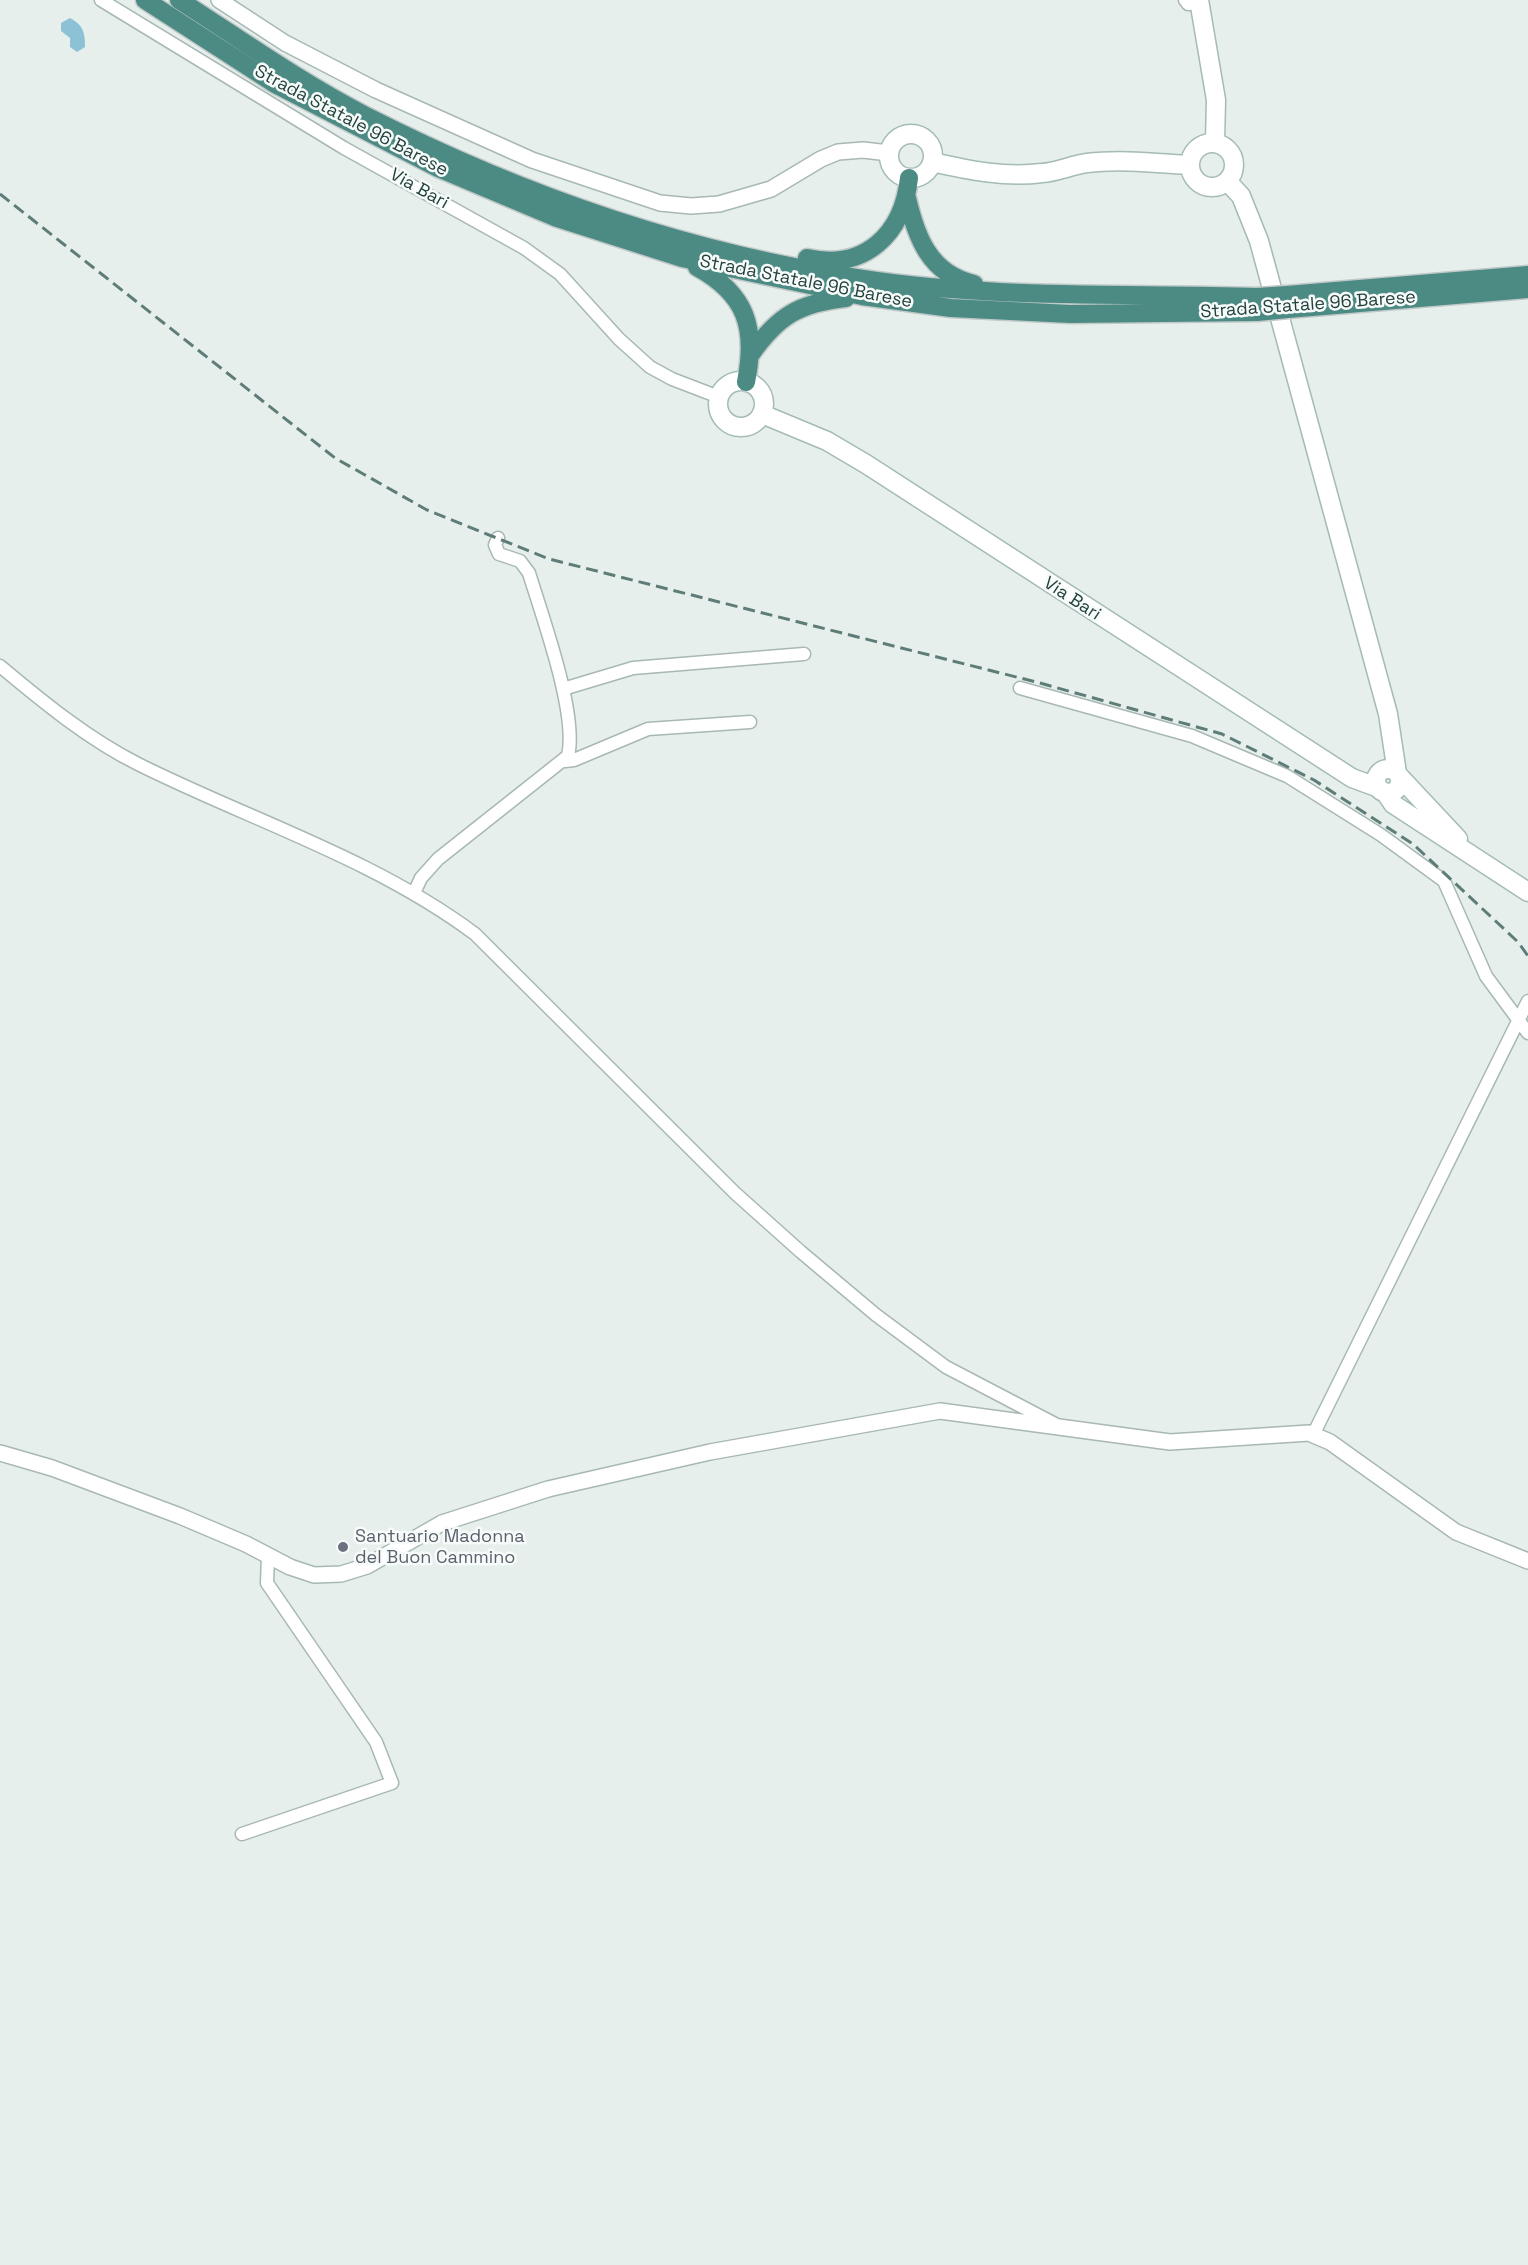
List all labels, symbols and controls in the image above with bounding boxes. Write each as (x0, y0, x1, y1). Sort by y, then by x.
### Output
street label: Strada Statale 96 Barese (251, 61, 451, 181)
street label: Via Bari (386, 164, 452, 214)
street label: Strada Statale 96 Barese (698, 251, 914, 313)
street label: Strada Statale 96 Barese (1200, 287, 1416, 323)
street label: Via Bari (1039, 573, 1105, 625)
place label: Santuario Madonna del Buon Cammino (355, 1526, 525, 1568)
marker: Santuario Madonna del Buon Cammino (336, 1540, 350, 1554)

